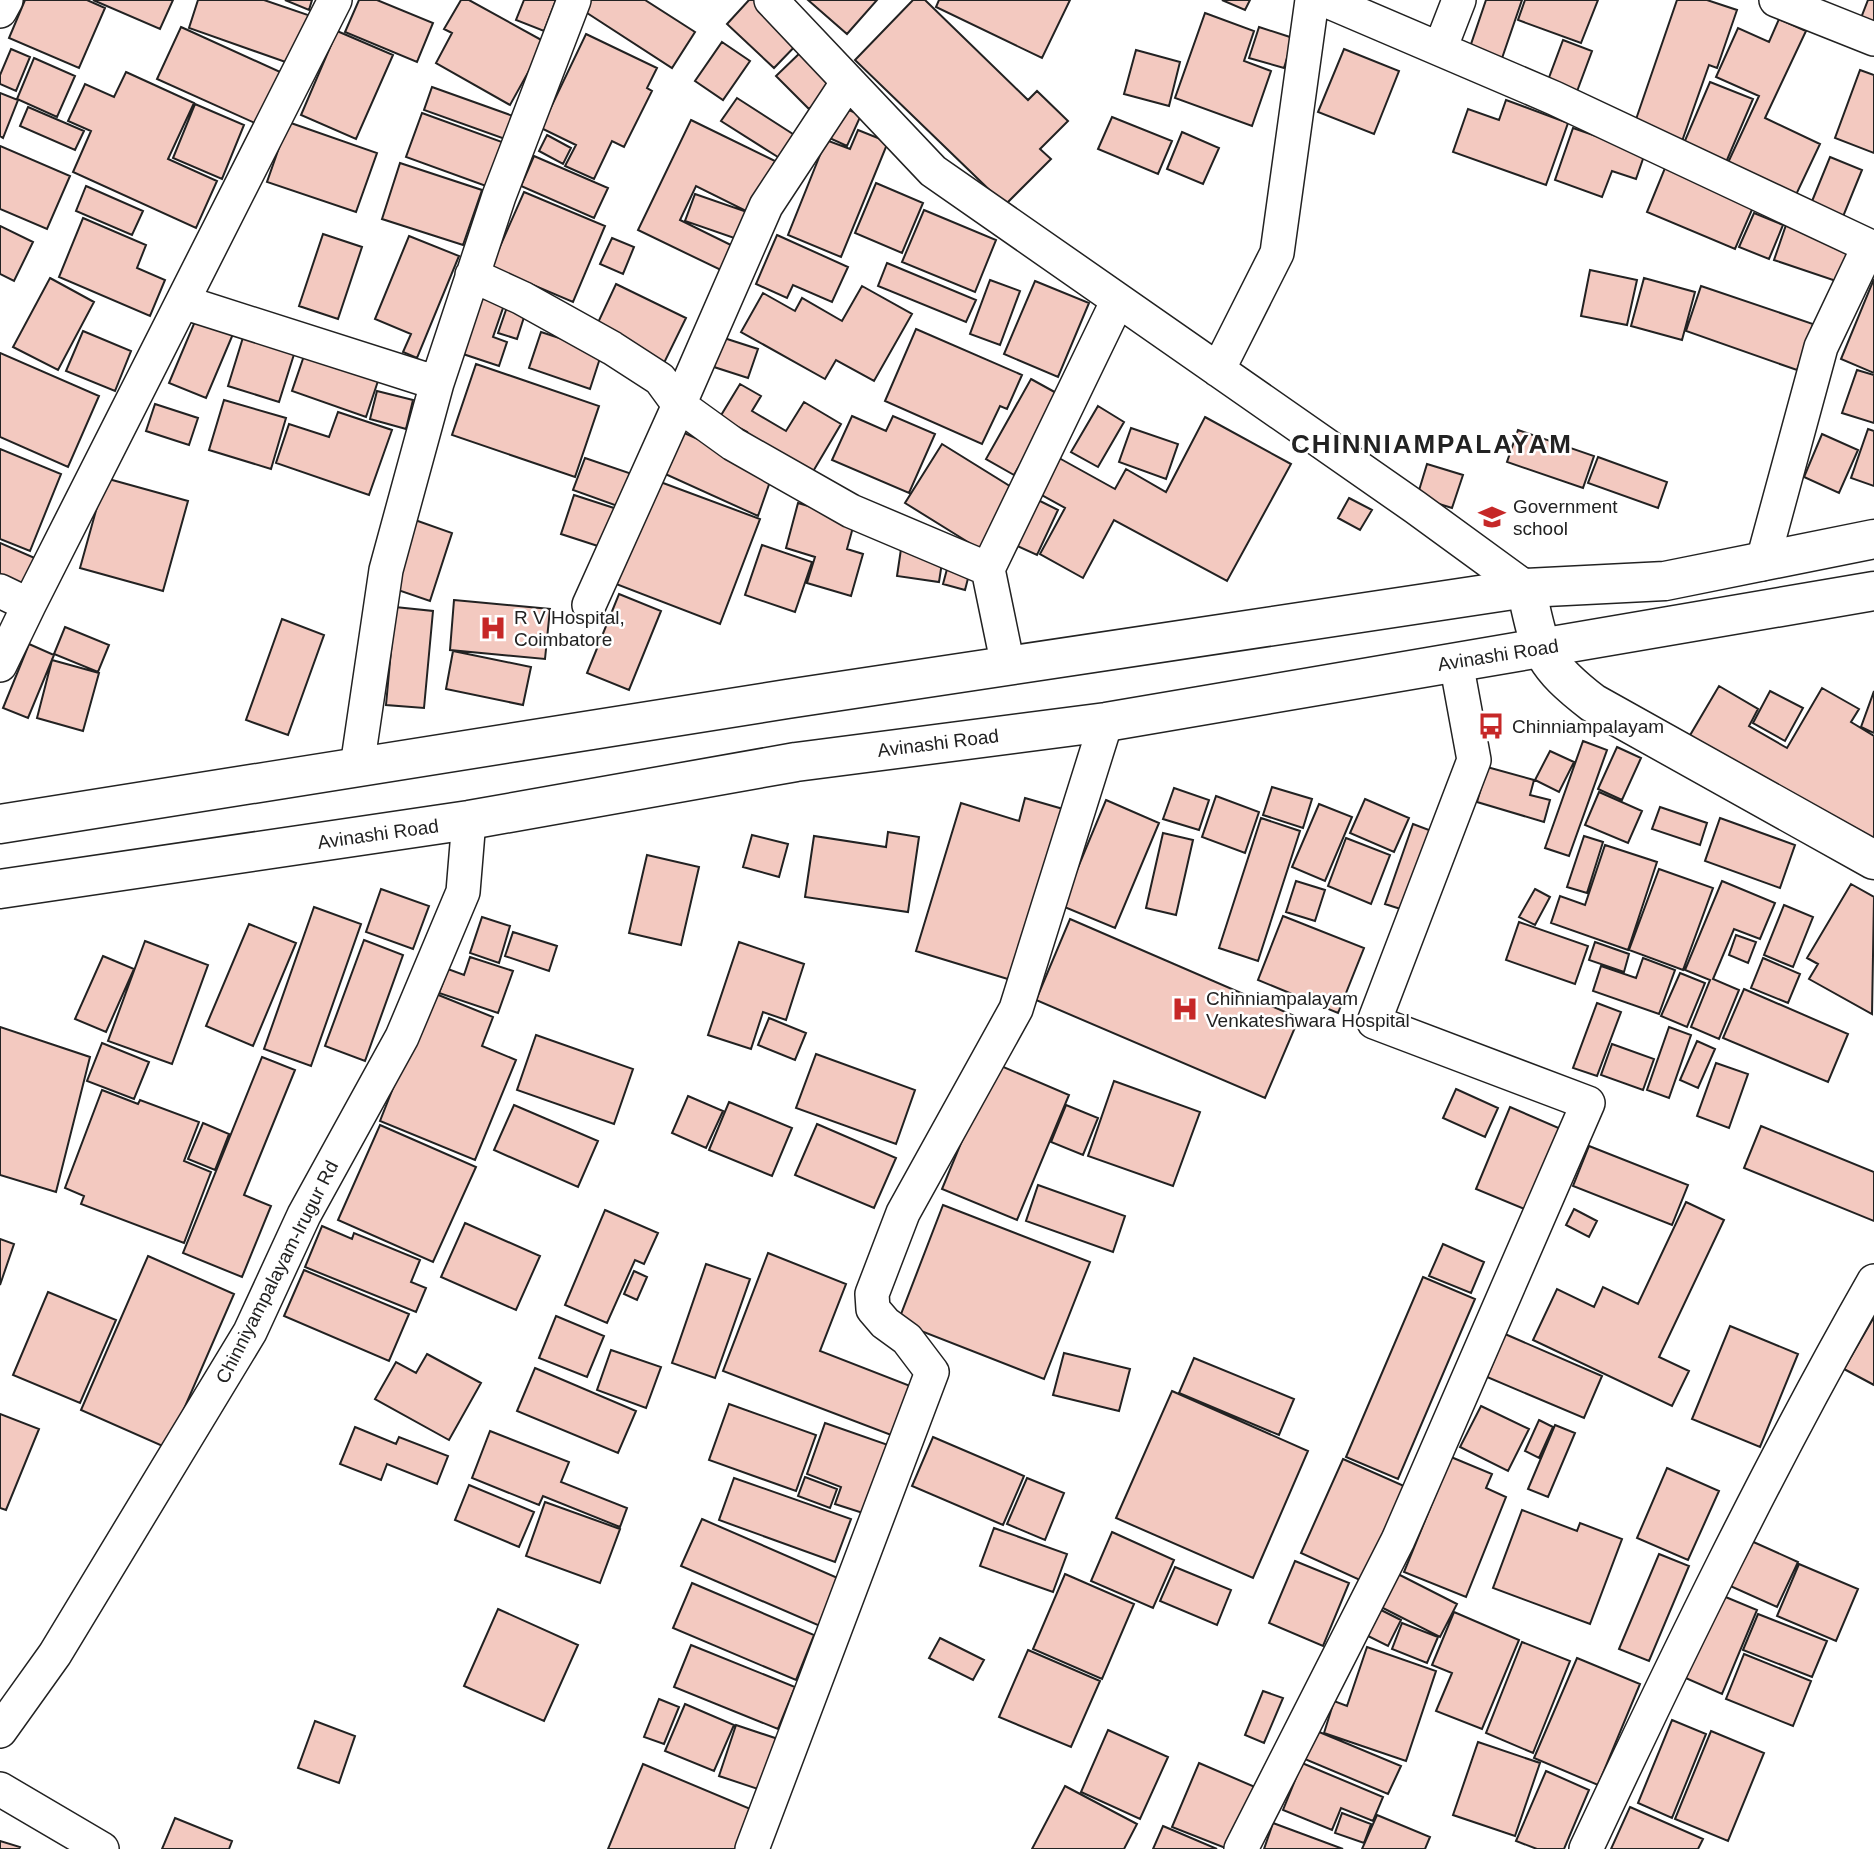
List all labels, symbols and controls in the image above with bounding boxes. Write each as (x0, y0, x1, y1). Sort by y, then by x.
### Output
district label: CHINNIAMPALAYAM (1291, 429, 1573, 459)
place label: Government school (1513, 496, 1618, 539)
school or university icon: Government school (1477, 502, 1507, 532)
place label: R V Hospital, Coimbatore (514, 607, 625, 650)
hospital icon: R V Hospital, Coimbatore (478, 613, 508, 643)
street label: Avinashi Road (1436, 635, 1560, 675)
bus stop icon: Chinniampalayam (1476, 711, 1506, 741)
place label: Chinniampalayam (1512, 716, 1664, 737)
street label: Avinashi Road (876, 725, 1000, 761)
street label: Avinashi Road (316, 815, 440, 853)
place label: Chinniampalayam Venkateshwara Hospital (1206, 988, 1410, 1031)
hospital icon: Chinniampalayam Venkateshwara Hospital (1170, 994, 1200, 1024)
street label: Chinniyampalayam-Irugur Rd (212, 1157, 342, 1387)

